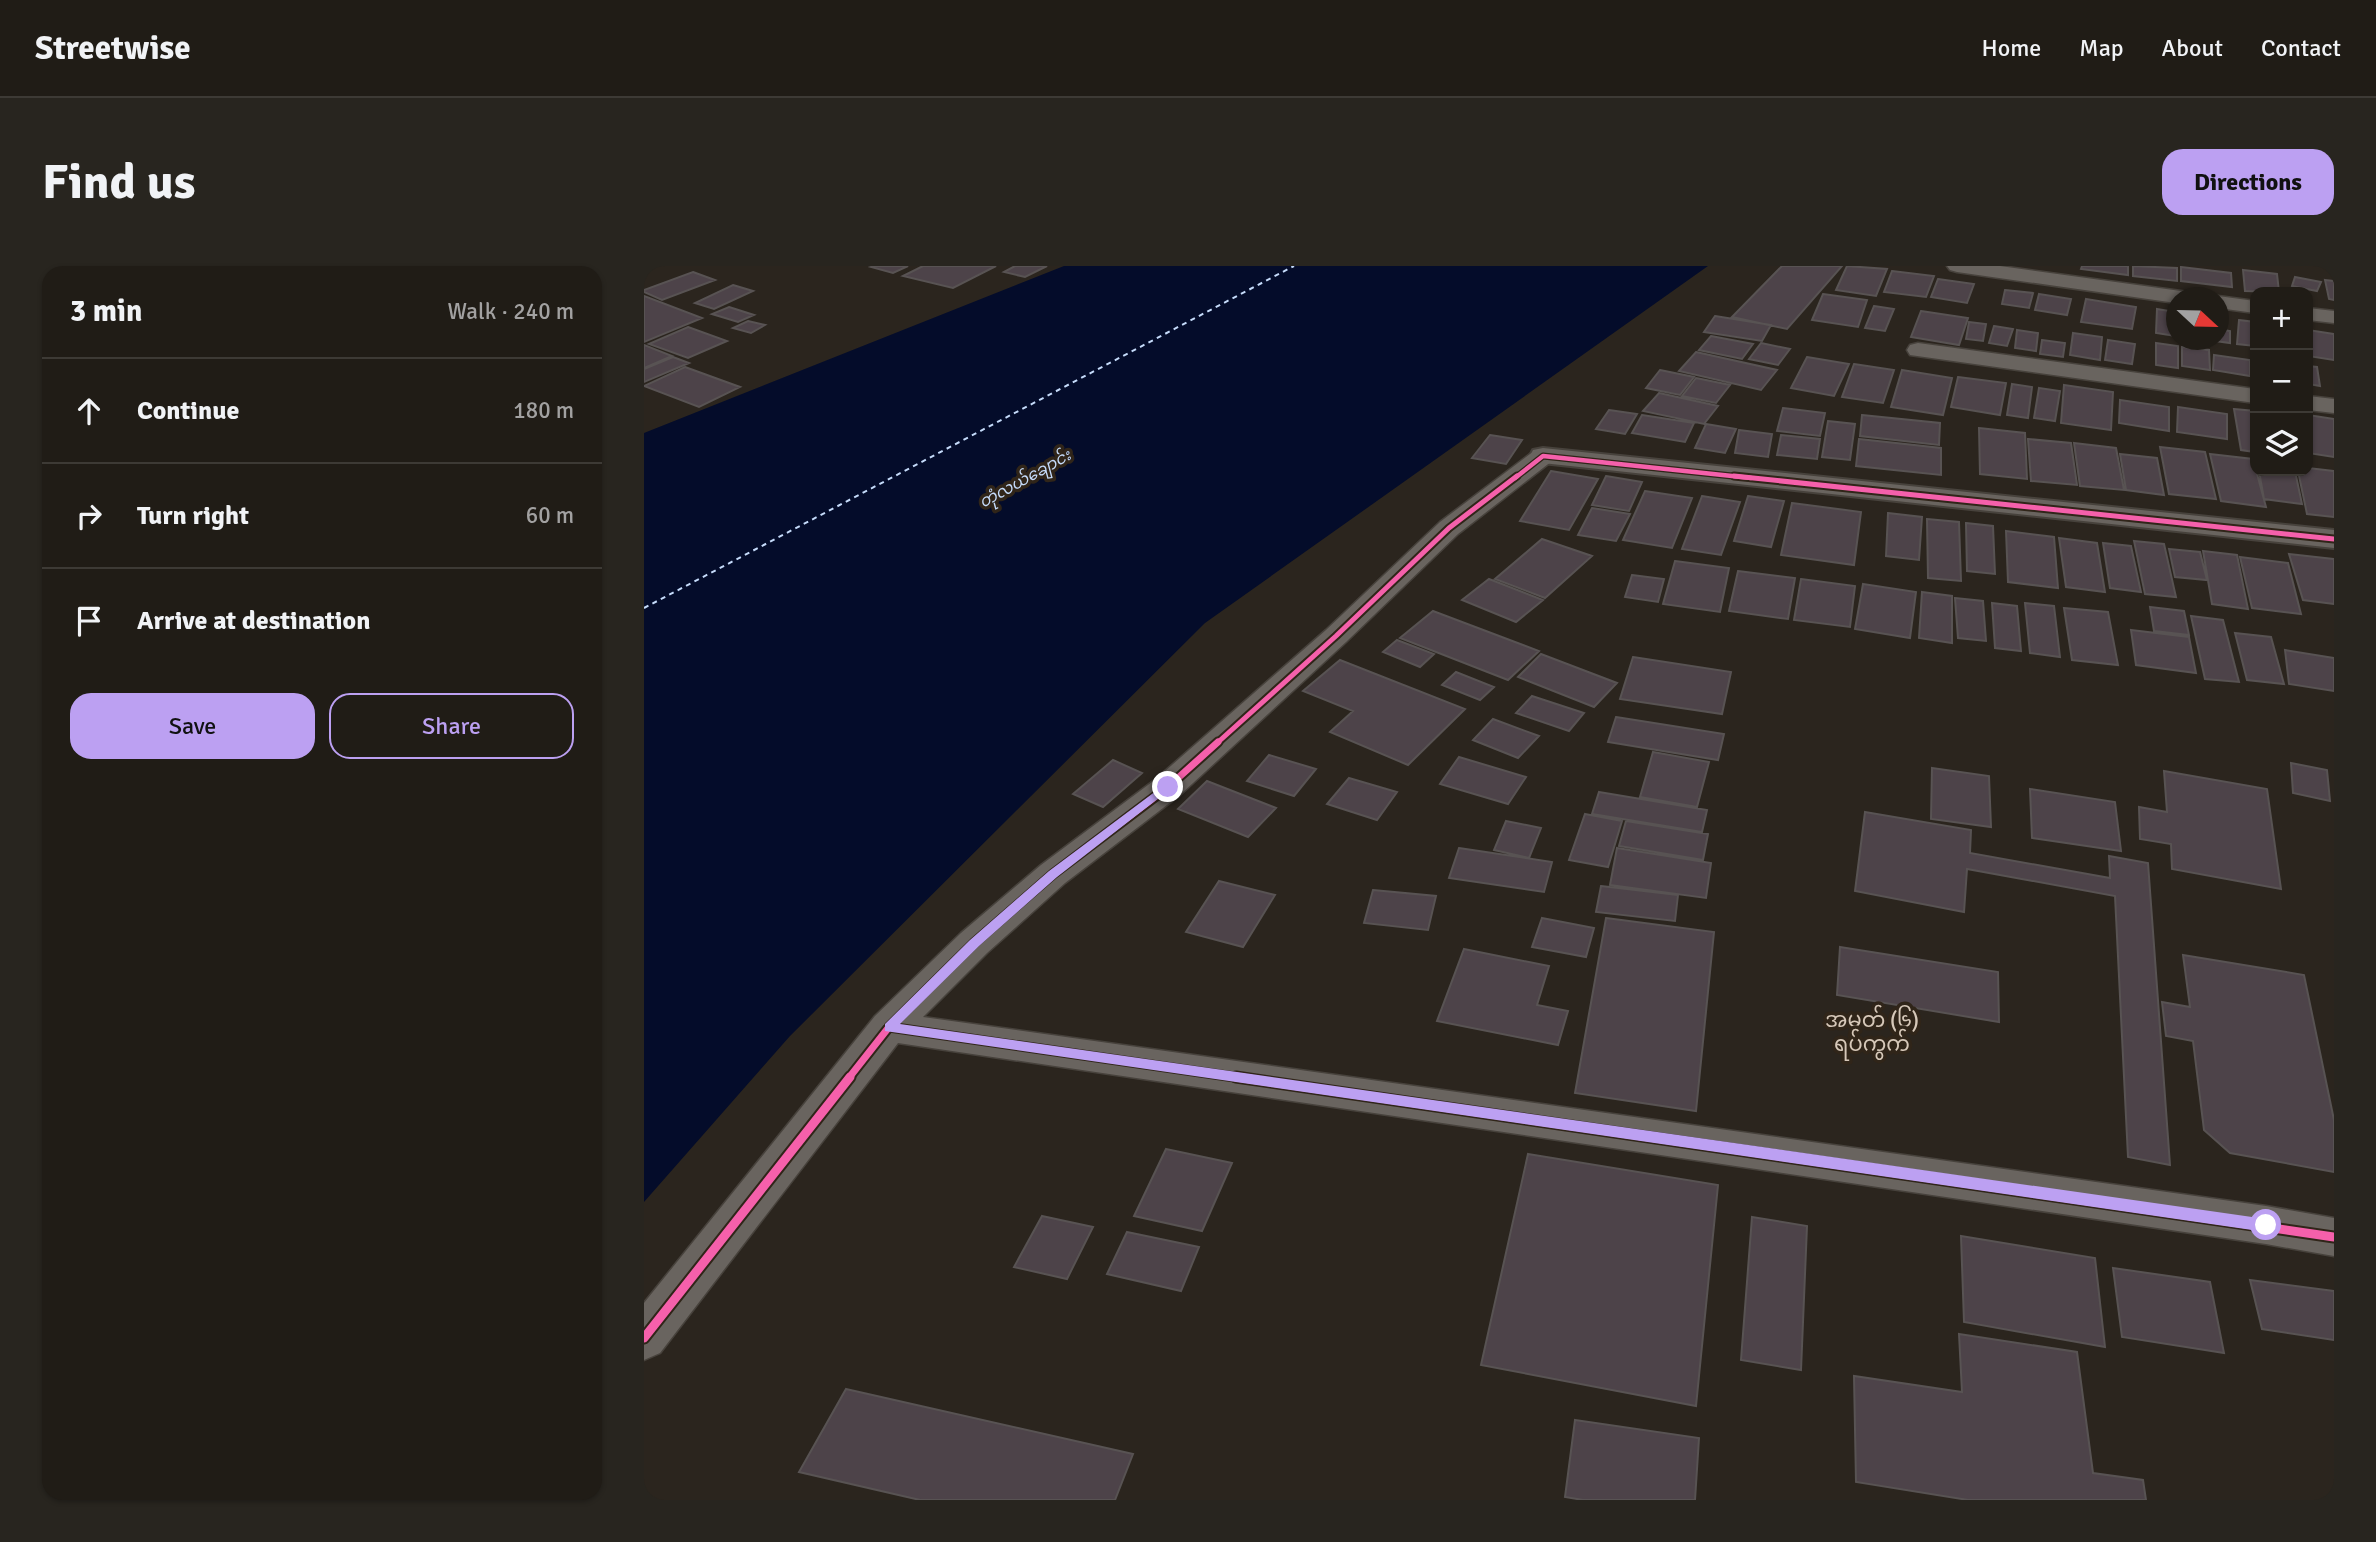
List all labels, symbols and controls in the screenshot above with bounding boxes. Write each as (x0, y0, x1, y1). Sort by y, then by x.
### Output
text: Streetwise (35, 28, 191, 69)
text: Home (1981, 33, 2041, 63)
text: Map (2079, 33, 2124, 63)
text: About (2162, 33, 2223, 63)
text: Contact (2261, 33, 2341, 63)
button: Directions (2162, 149, 2334, 215)
text: Find us (42, 152, 195, 212)
north arrow (2166, 287, 2229, 350)
map controls (2250, 287, 2313, 476)
button: + (2250, 287, 2313, 350)
text: 3 min (70, 293, 142, 330)
text: Walk · 240 m (448, 297, 574, 326)
button: − (2250, 350, 2313, 413)
icon: ahead (70, 392, 108, 430)
text: Continue (137, 395, 239, 427)
text: 180 m (513, 396, 574, 425)
button: layers (2250, 413, 2313, 476)
water label: တုံလယ်ချောင်း (975, 443, 1077, 515)
icon: right (70, 497, 108, 535)
text: Turn right (137, 500, 249, 532)
text: 60 m (526, 501, 574, 530)
icon: arrive (70, 602, 108, 640)
text: Arrive at destination (137, 605, 370, 637)
button: Save (70, 693, 315, 759)
button: Share (329, 693, 574, 759)
route end (1152, 771, 1183, 802)
district label: အမှတ် (၆) ရပ်ကွက် (1825, 1004, 1919, 1061)
route start (2250, 1209, 2281, 1240)

